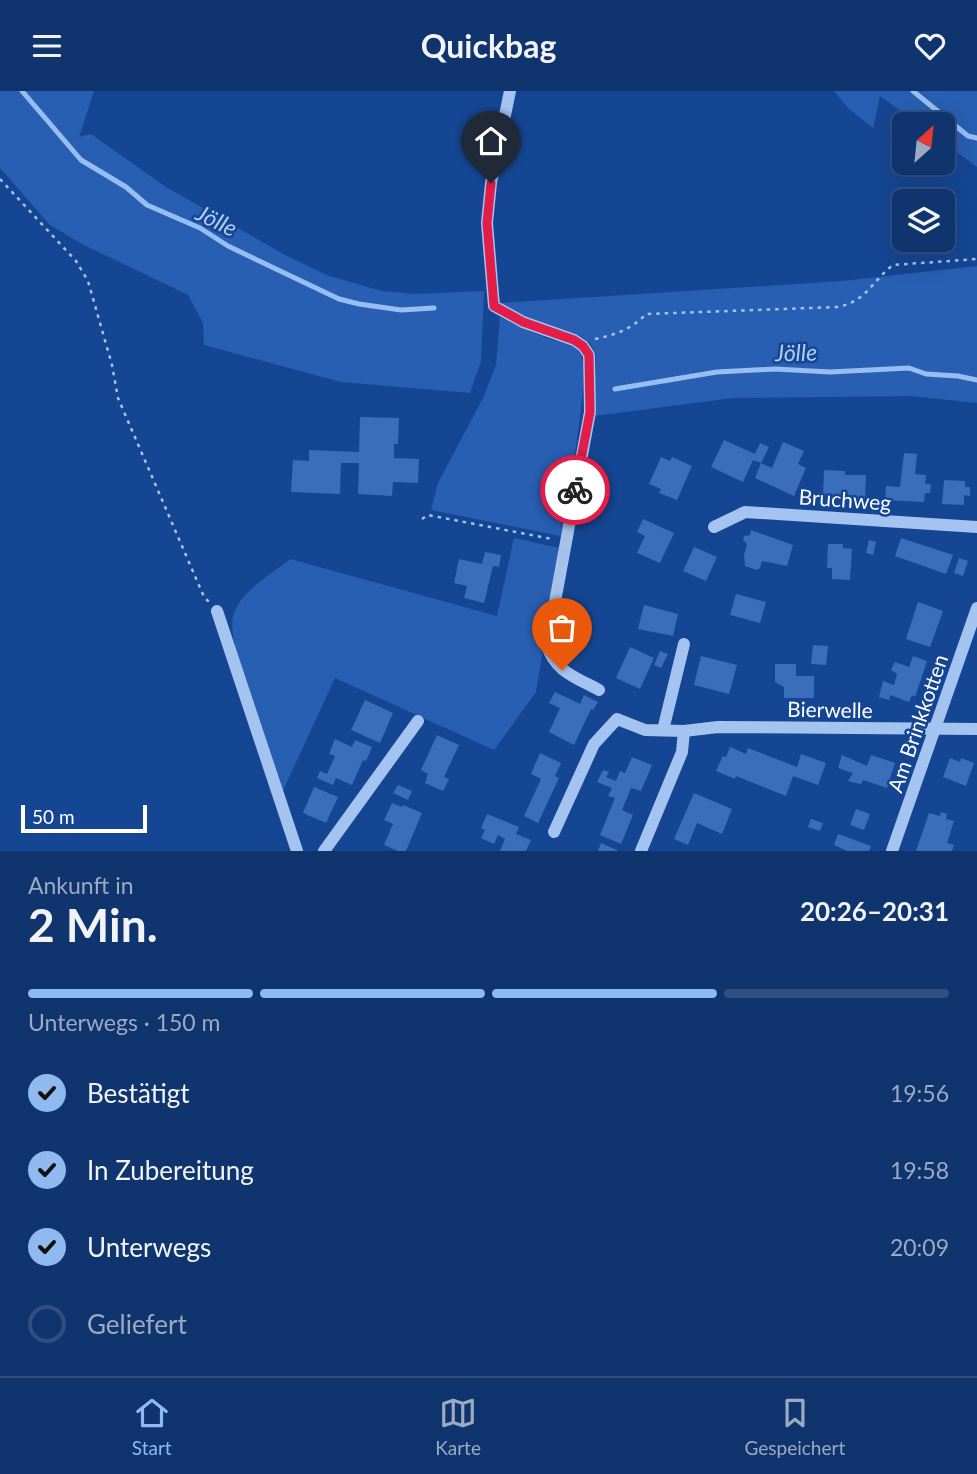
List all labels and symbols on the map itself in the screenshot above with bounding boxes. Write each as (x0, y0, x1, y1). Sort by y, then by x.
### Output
pin (461, 111, 521, 183)
north arrow (892, 112, 956, 175)
water label: Jölle (191, 198, 242, 242)
water label: Jölle (774, 338, 817, 366)
courier (540, 455, 610, 525)
street label: Bruchweg (798, 483, 892, 515)
pin (532, 598, 592, 670)
street label: Am Brinkkotten (882, 651, 952, 795)
street label: Bierwelle (787, 696, 873, 722)
scale bar (21, 802, 147, 834)

